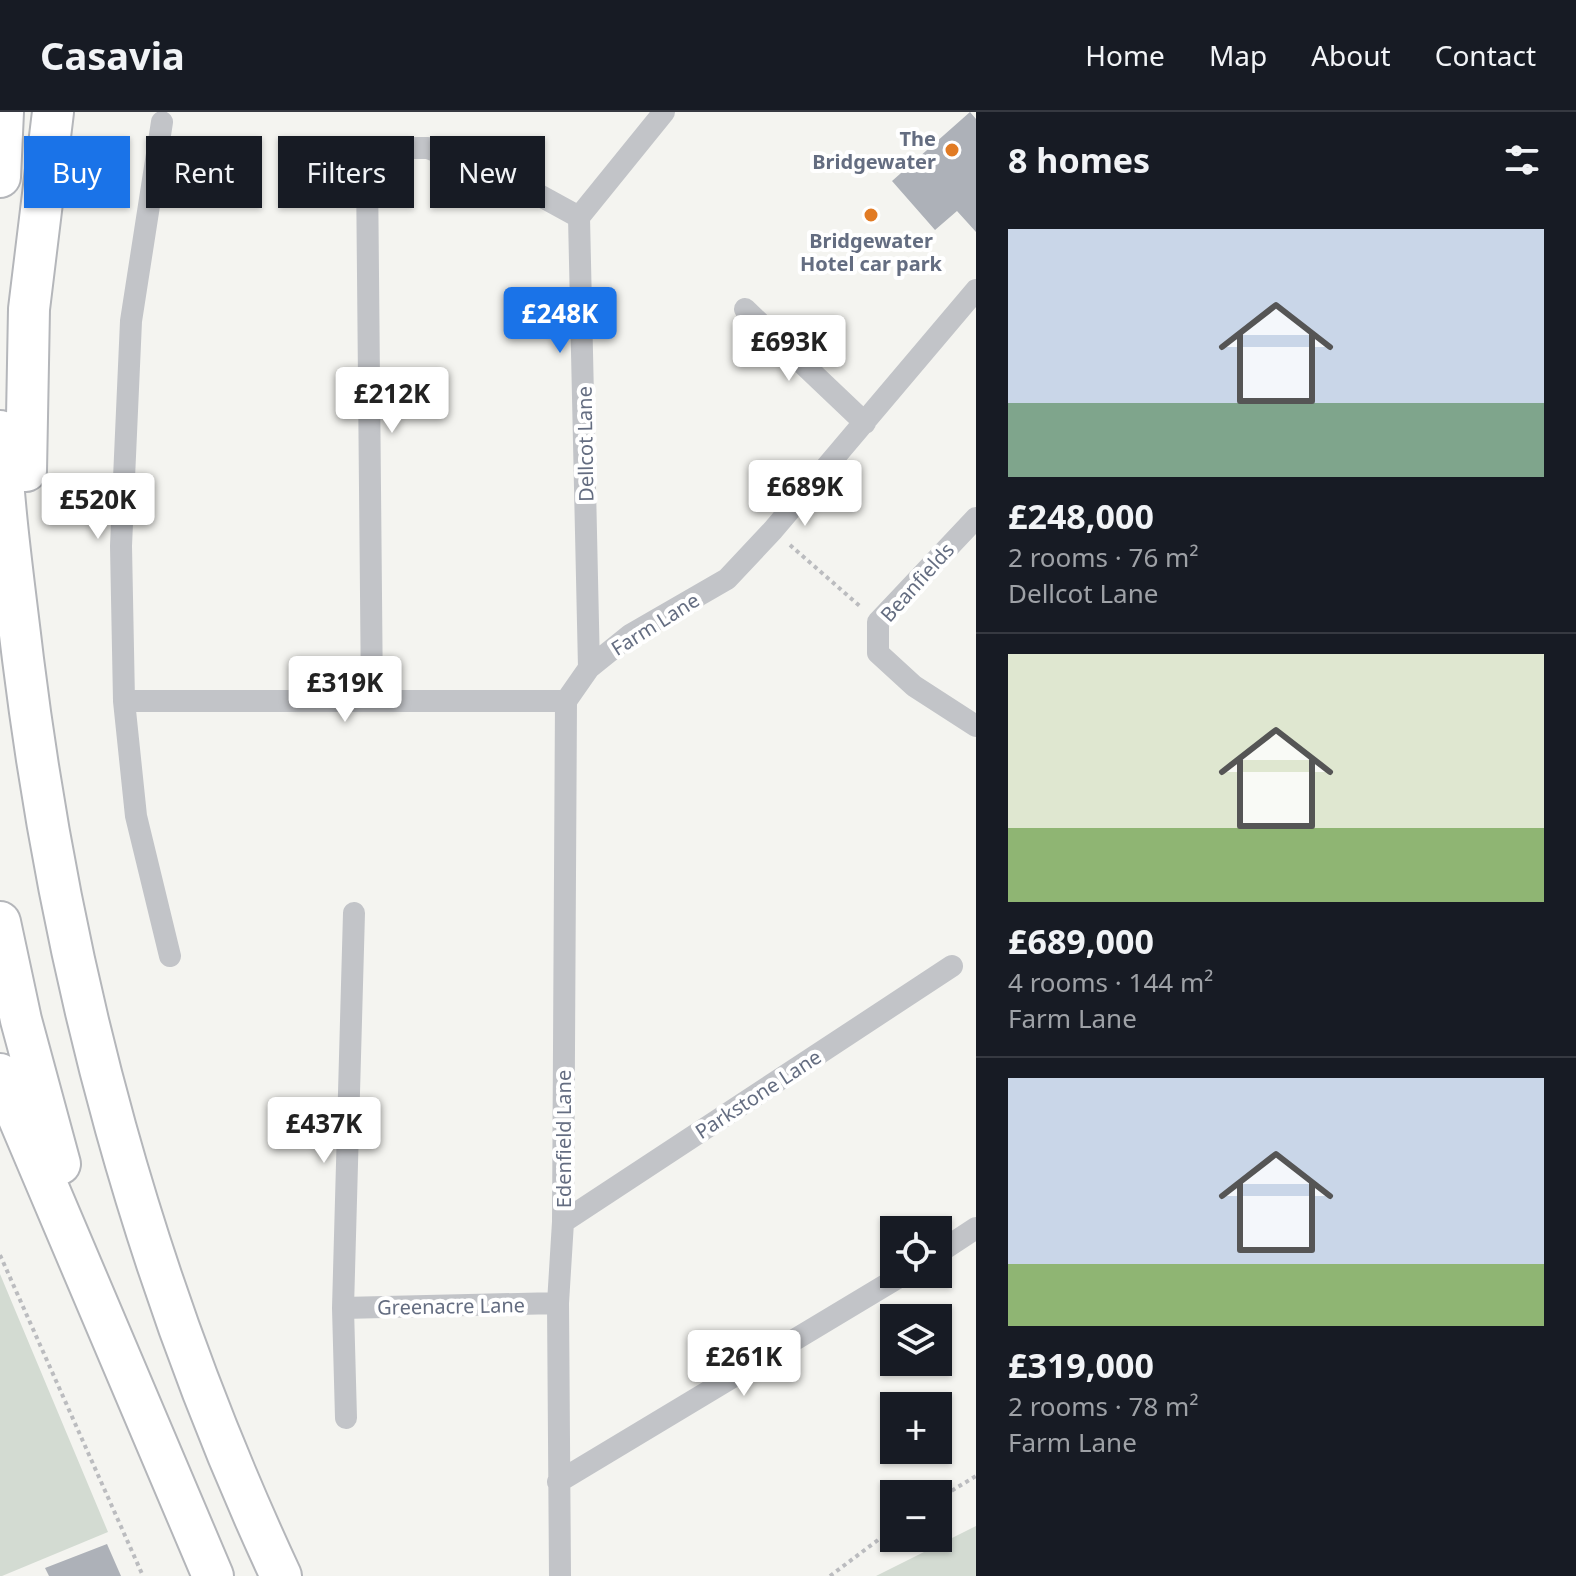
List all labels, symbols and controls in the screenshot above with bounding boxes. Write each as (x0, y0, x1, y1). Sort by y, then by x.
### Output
text: Casavia (40, 29, 185, 81)
text: Home (1085, 36, 1165, 74)
text: Map (1209, 36, 1267, 74)
text: About (1311, 36, 1391, 74)
text: Contact (1435, 36, 1536, 74)
place label: The Bridgewater (812, 125, 936, 175)
chip: Buy (24, 136, 130, 208)
chip: Rent (146, 136, 262, 208)
chip: Filters (278, 136, 414, 208)
chip: New (430, 136, 545, 208)
text: 8 homes (1008, 137, 1150, 183)
icon: filters (1500, 138, 1544, 182)
marker: The Bridgewater (943, 141, 961, 159)
marker: Bridgewater Hotel car park (862, 206, 880, 224)
place label: Bridgewater Hotel car park (800, 227, 943, 277)
icon: home (1204, 281, 1348, 425)
pin: £248K (504, 287, 616, 355)
text: £248K (522, 295, 598, 331)
pin: £693K (733, 315, 845, 383)
text: £693K (751, 323, 827, 359)
pin: £212K (336, 367, 448, 435)
text: £212K (354, 375, 430, 411)
street label: Dellcot Lane (570, 386, 600, 502)
pin: £689K (749, 460, 861, 528)
text: £689K (767, 468, 843, 504)
pin: £520K (42, 473, 154, 541)
text: £520K (60, 481, 136, 517)
text: £248,000 (1008, 493, 1154, 539)
street label: Beanfields (874, 536, 960, 628)
text: 2 rooms · 76 m² (1008, 539, 1198, 575)
text: Dellcot Lane (1008, 575, 1158, 611)
street label: Farm Lane (606, 586, 704, 662)
pin: £319K (289, 656, 401, 724)
text: £319K (307, 664, 383, 700)
icon: home (1204, 706, 1348, 850)
text: £689,000 (1008, 918, 1154, 964)
text: 4 rooms · 144 m² (1008, 964, 1213, 1000)
text: Farm Lane (1008, 1000, 1137, 1036)
street label: Parkstone Lane (690, 1043, 826, 1145)
street label: Edenfield Lane (550, 1070, 577, 1208)
pin: £437K (268, 1097, 380, 1165)
text: £437K (286, 1105, 362, 1141)
icon: home (1204, 1130, 1348, 1274)
map controls (880, 1216, 952, 1552)
button: locate (880, 1216, 952, 1288)
street label: Greenacre Lane (377, 1291, 525, 1321)
button: layers (880, 1304, 952, 1376)
pin: £261K (688, 1330, 800, 1398)
text: £261K (706, 1338, 782, 1374)
text: £319,000 (1008, 1342, 1154, 1388)
text: 2 rooms · 78 m² (1008, 1388, 1198, 1424)
button: + (880, 1392, 952, 1464)
text: Farm Lane (1008, 1424, 1137, 1460)
button: − (880, 1480, 952, 1552)

